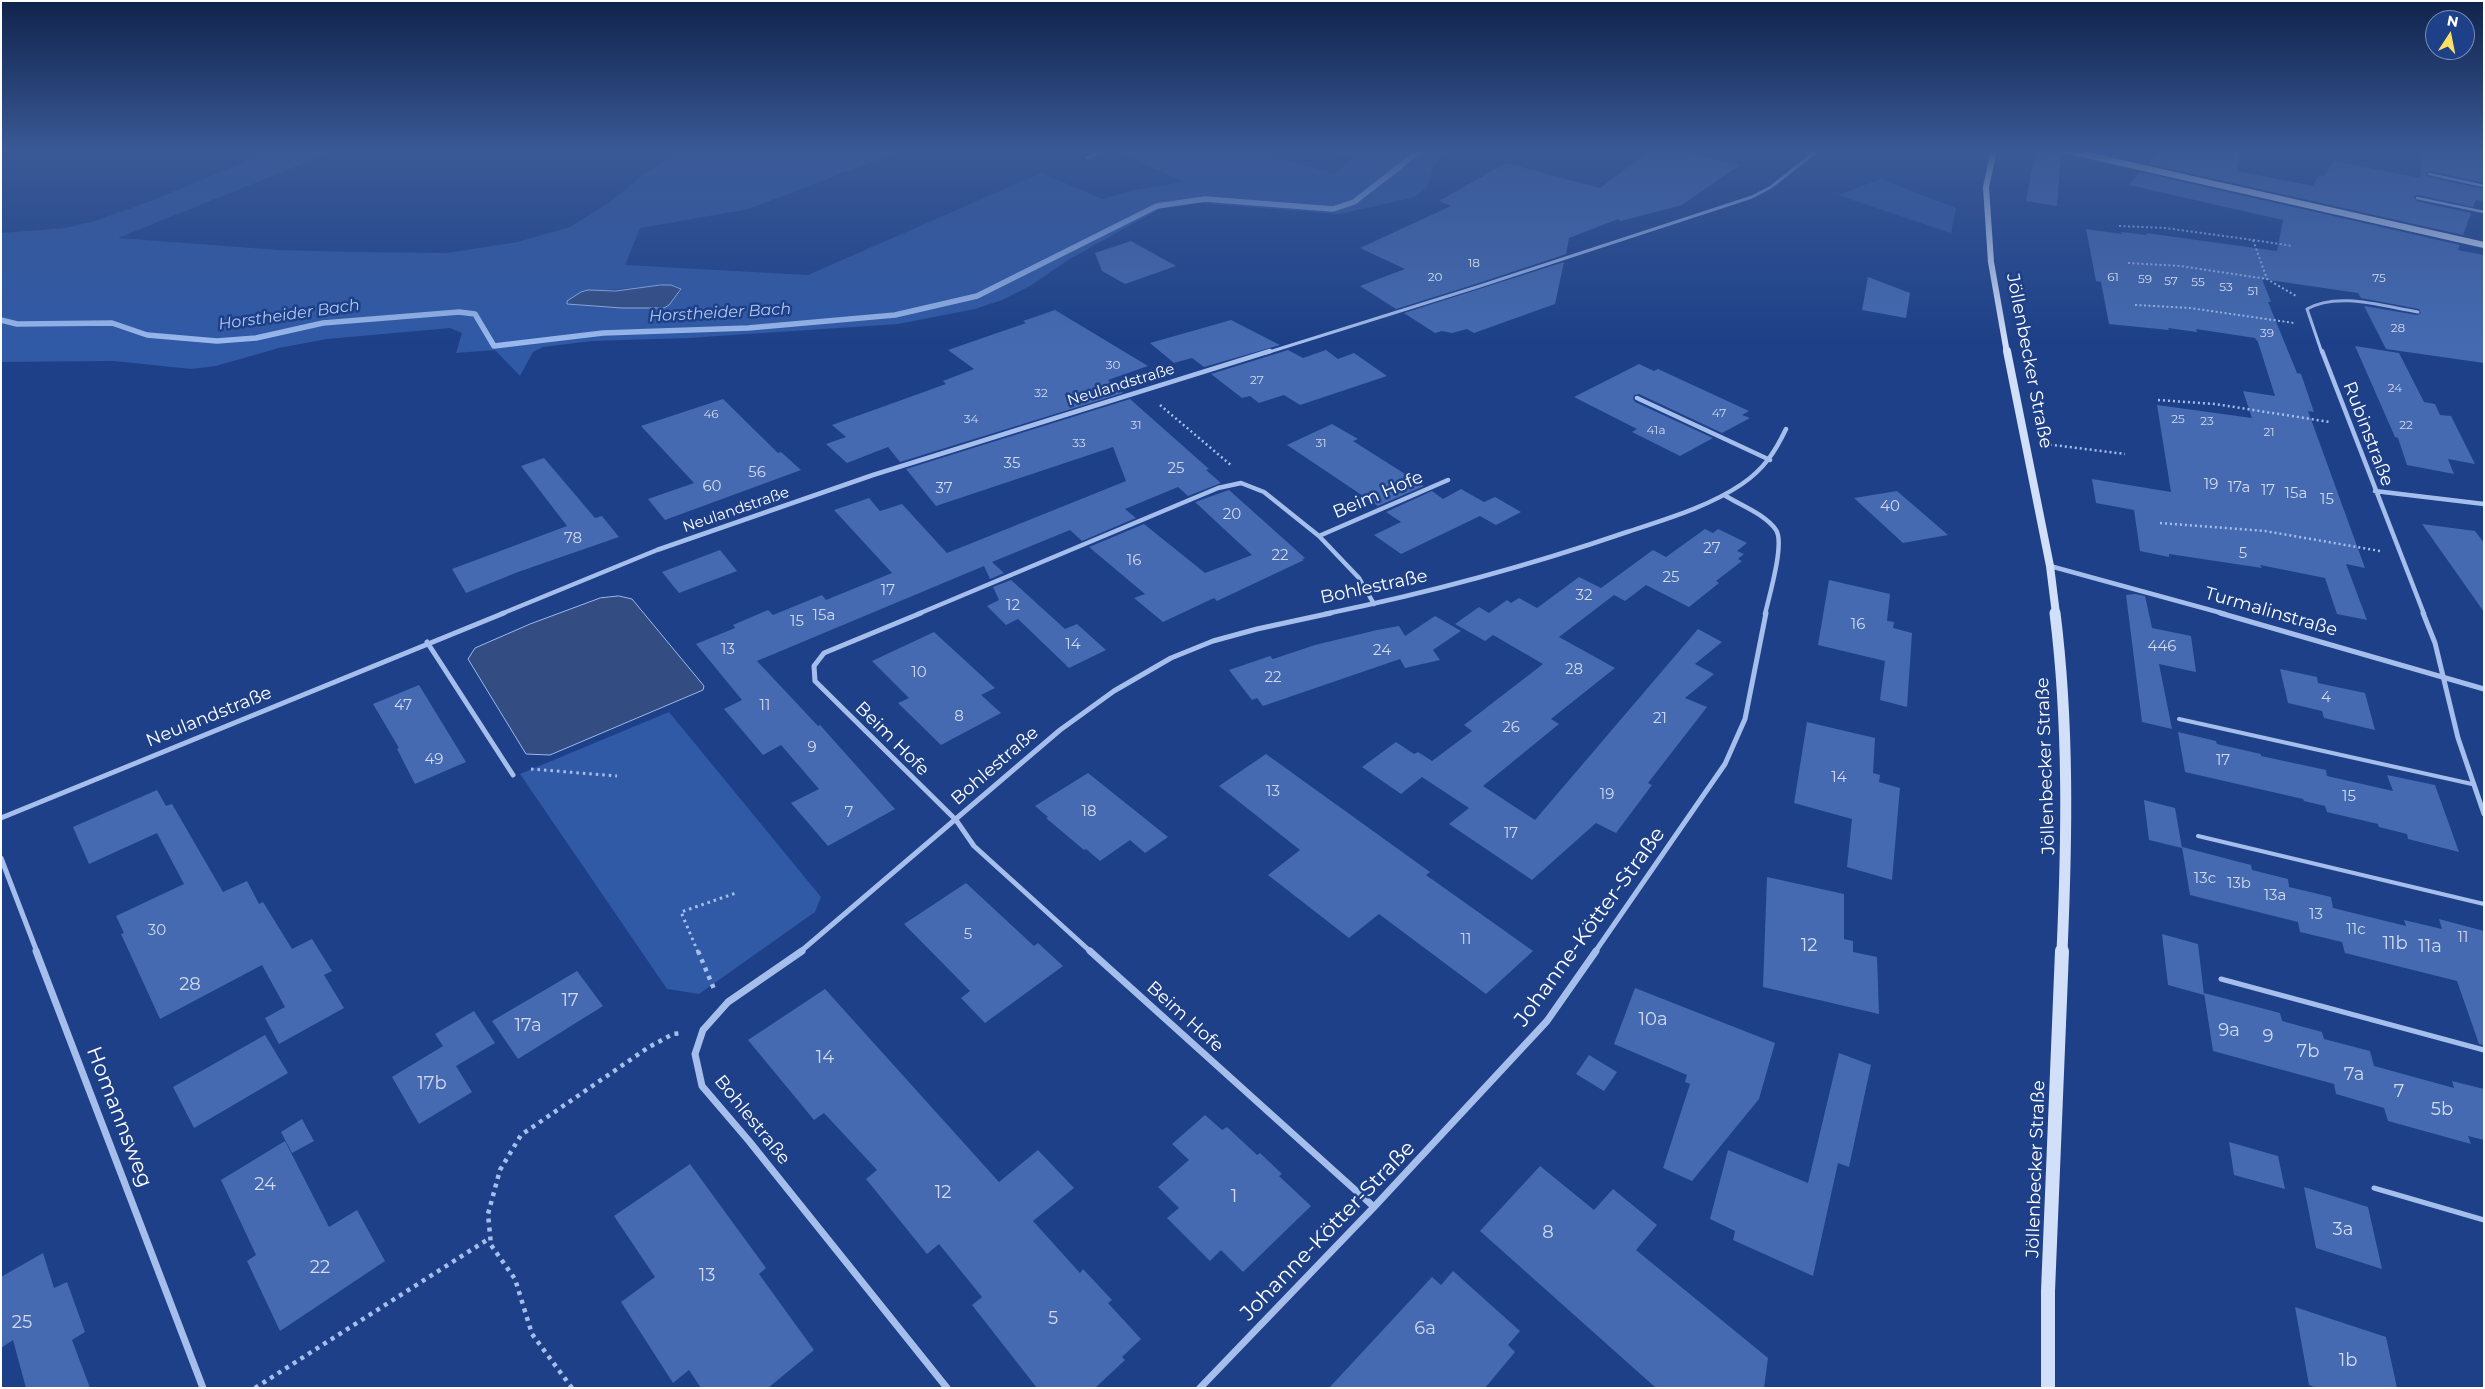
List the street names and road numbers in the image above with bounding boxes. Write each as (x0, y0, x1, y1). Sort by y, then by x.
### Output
street label: Jöllenbecker Straße (2001, 272, 2057, 450)
street label: Neulandstraße (1065, 360, 1177, 410)
street label: Rubinstraße (2338, 379, 2398, 489)
street label: Beim Hofe (1330, 466, 1426, 524)
street label: Neulandstraße (680, 483, 792, 537)
street label: Bohlestraße (1319, 565, 1429, 609)
street label: Turmalinstraße (2202, 583, 2340, 641)
street label: Jöllenbecker Straße (2032, 677, 2060, 855)
street label: Neulandstraße (143, 682, 275, 752)
street label: Beim Hofe (850, 697, 934, 781)
street label: Bohlestraße (947, 722, 1043, 810)
street label: Johanne-Kötter-Straße (1509, 822, 1671, 1032)
street label: Beim Hofe (1142, 977, 1228, 1057)
street label: Homannsweg (81, 1043, 157, 1191)
street label: Bohlestraße (709, 1071, 795, 1169)
street label: Jöllenbecker Straße (2022, 1080, 2050, 1258)
street label: Johanne-Kötter-Straße (1236, 1136, 1420, 1326)

